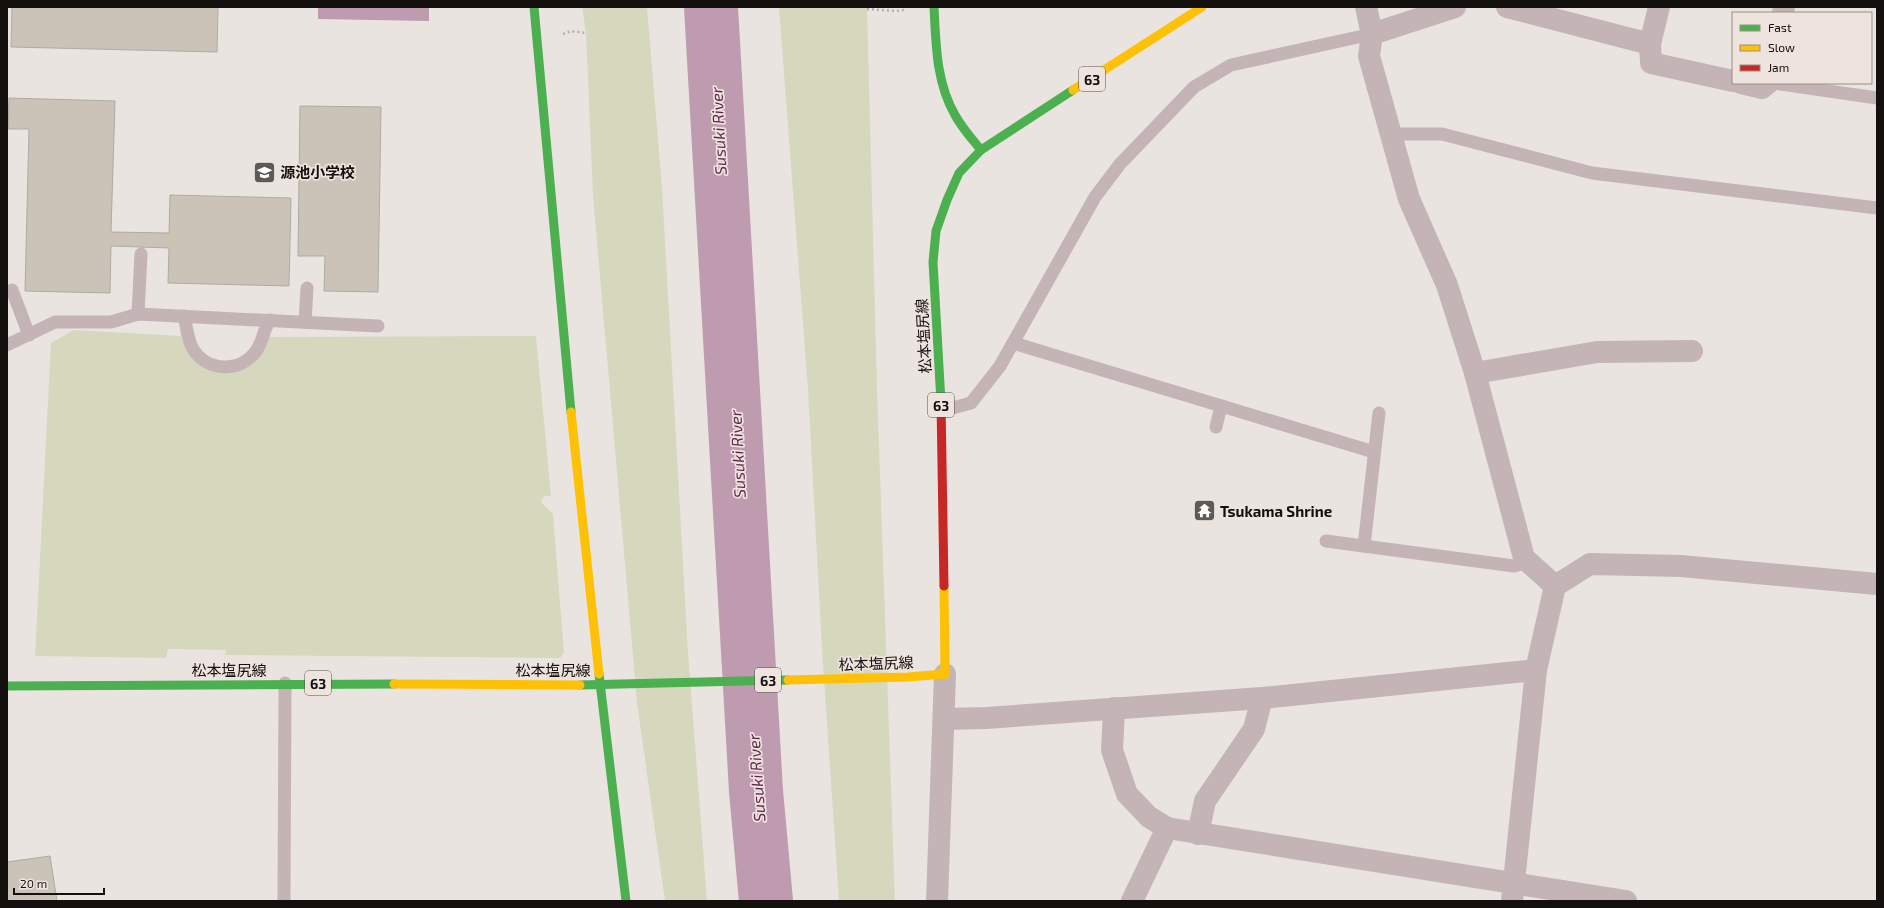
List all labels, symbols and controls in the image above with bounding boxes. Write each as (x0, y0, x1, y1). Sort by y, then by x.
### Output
legend (1732, 12, 1872, 84)
text: Fast (1768, 20, 1792, 34)
text: Slow (1768, 40, 1795, 54)
text: Jam (1768, 60, 1789, 74)
road number: 63 (1079, 67, 1105, 91)
water label: Susuki River (706, 86, 730, 176)
school or university icon: 源池小学校 (251, 159, 277, 185)
place label: 源池小学校 (280, 163, 355, 181)
street label: 松本塩尻線 (912, 298, 934, 374)
road number: 63 (928, 393, 954, 417)
water label: Susuki River (725, 409, 749, 499)
temple icon: Tsukama Shrine (1192, 498, 1218, 524)
place label: Tsukama Shrine (1220, 502, 1332, 520)
street label: 松本塩尻線 (838, 653, 914, 673)
street label: 松本塩尻線 (191, 661, 267, 679)
street label: 松本塩尻線 (515, 661, 591, 679)
road number: 63 (755, 668, 781, 692)
road number: 63 (305, 671, 331, 695)
water label: Susuki River (743, 733, 769, 823)
scale bar (14, 870, 104, 896)
text: 20 m (20, 876, 47, 890)

